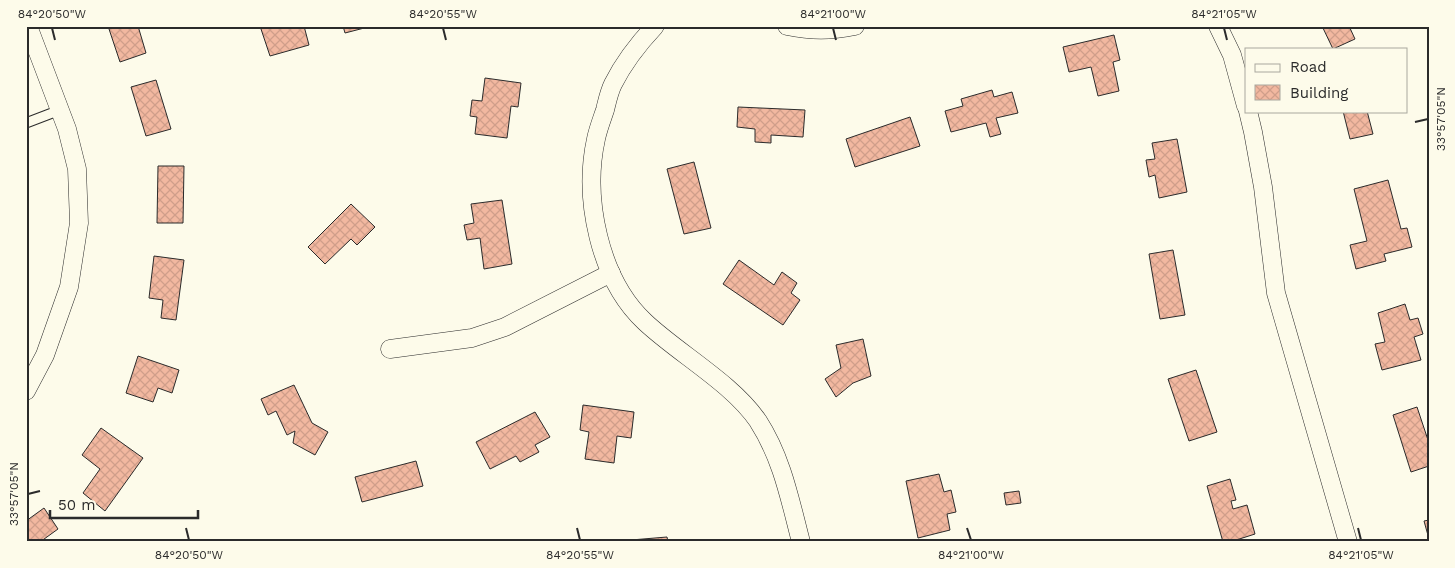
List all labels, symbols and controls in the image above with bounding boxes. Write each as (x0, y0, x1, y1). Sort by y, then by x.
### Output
text: 84°20'50"W (18, 7, 87, 21)
text: 84°20'55"W (409, 7, 477, 21)
text: 84°21'00"W (800, 7, 866, 21)
text: 84°21'05"W (1191, 7, 1257, 21)
legend (1245, 48, 1408, 112)
text: Road (1290, 58, 1327, 76)
text: Building (1290, 84, 1348, 102)
text: 33°57'05"N (1434, 87, 1448, 151)
text: 33°57'05"N (7, 462, 21, 526)
scale bar (50, 488, 198, 520)
text: 50 m (58, 496, 95, 514)
text: 84°20'50"W (155, 548, 224, 562)
text: 84°20'55"W (546, 548, 614, 562)
text: 84°21'00"W (938, 548, 1004, 562)
text: 84°21'05"W (1328, 548, 1394, 562)

